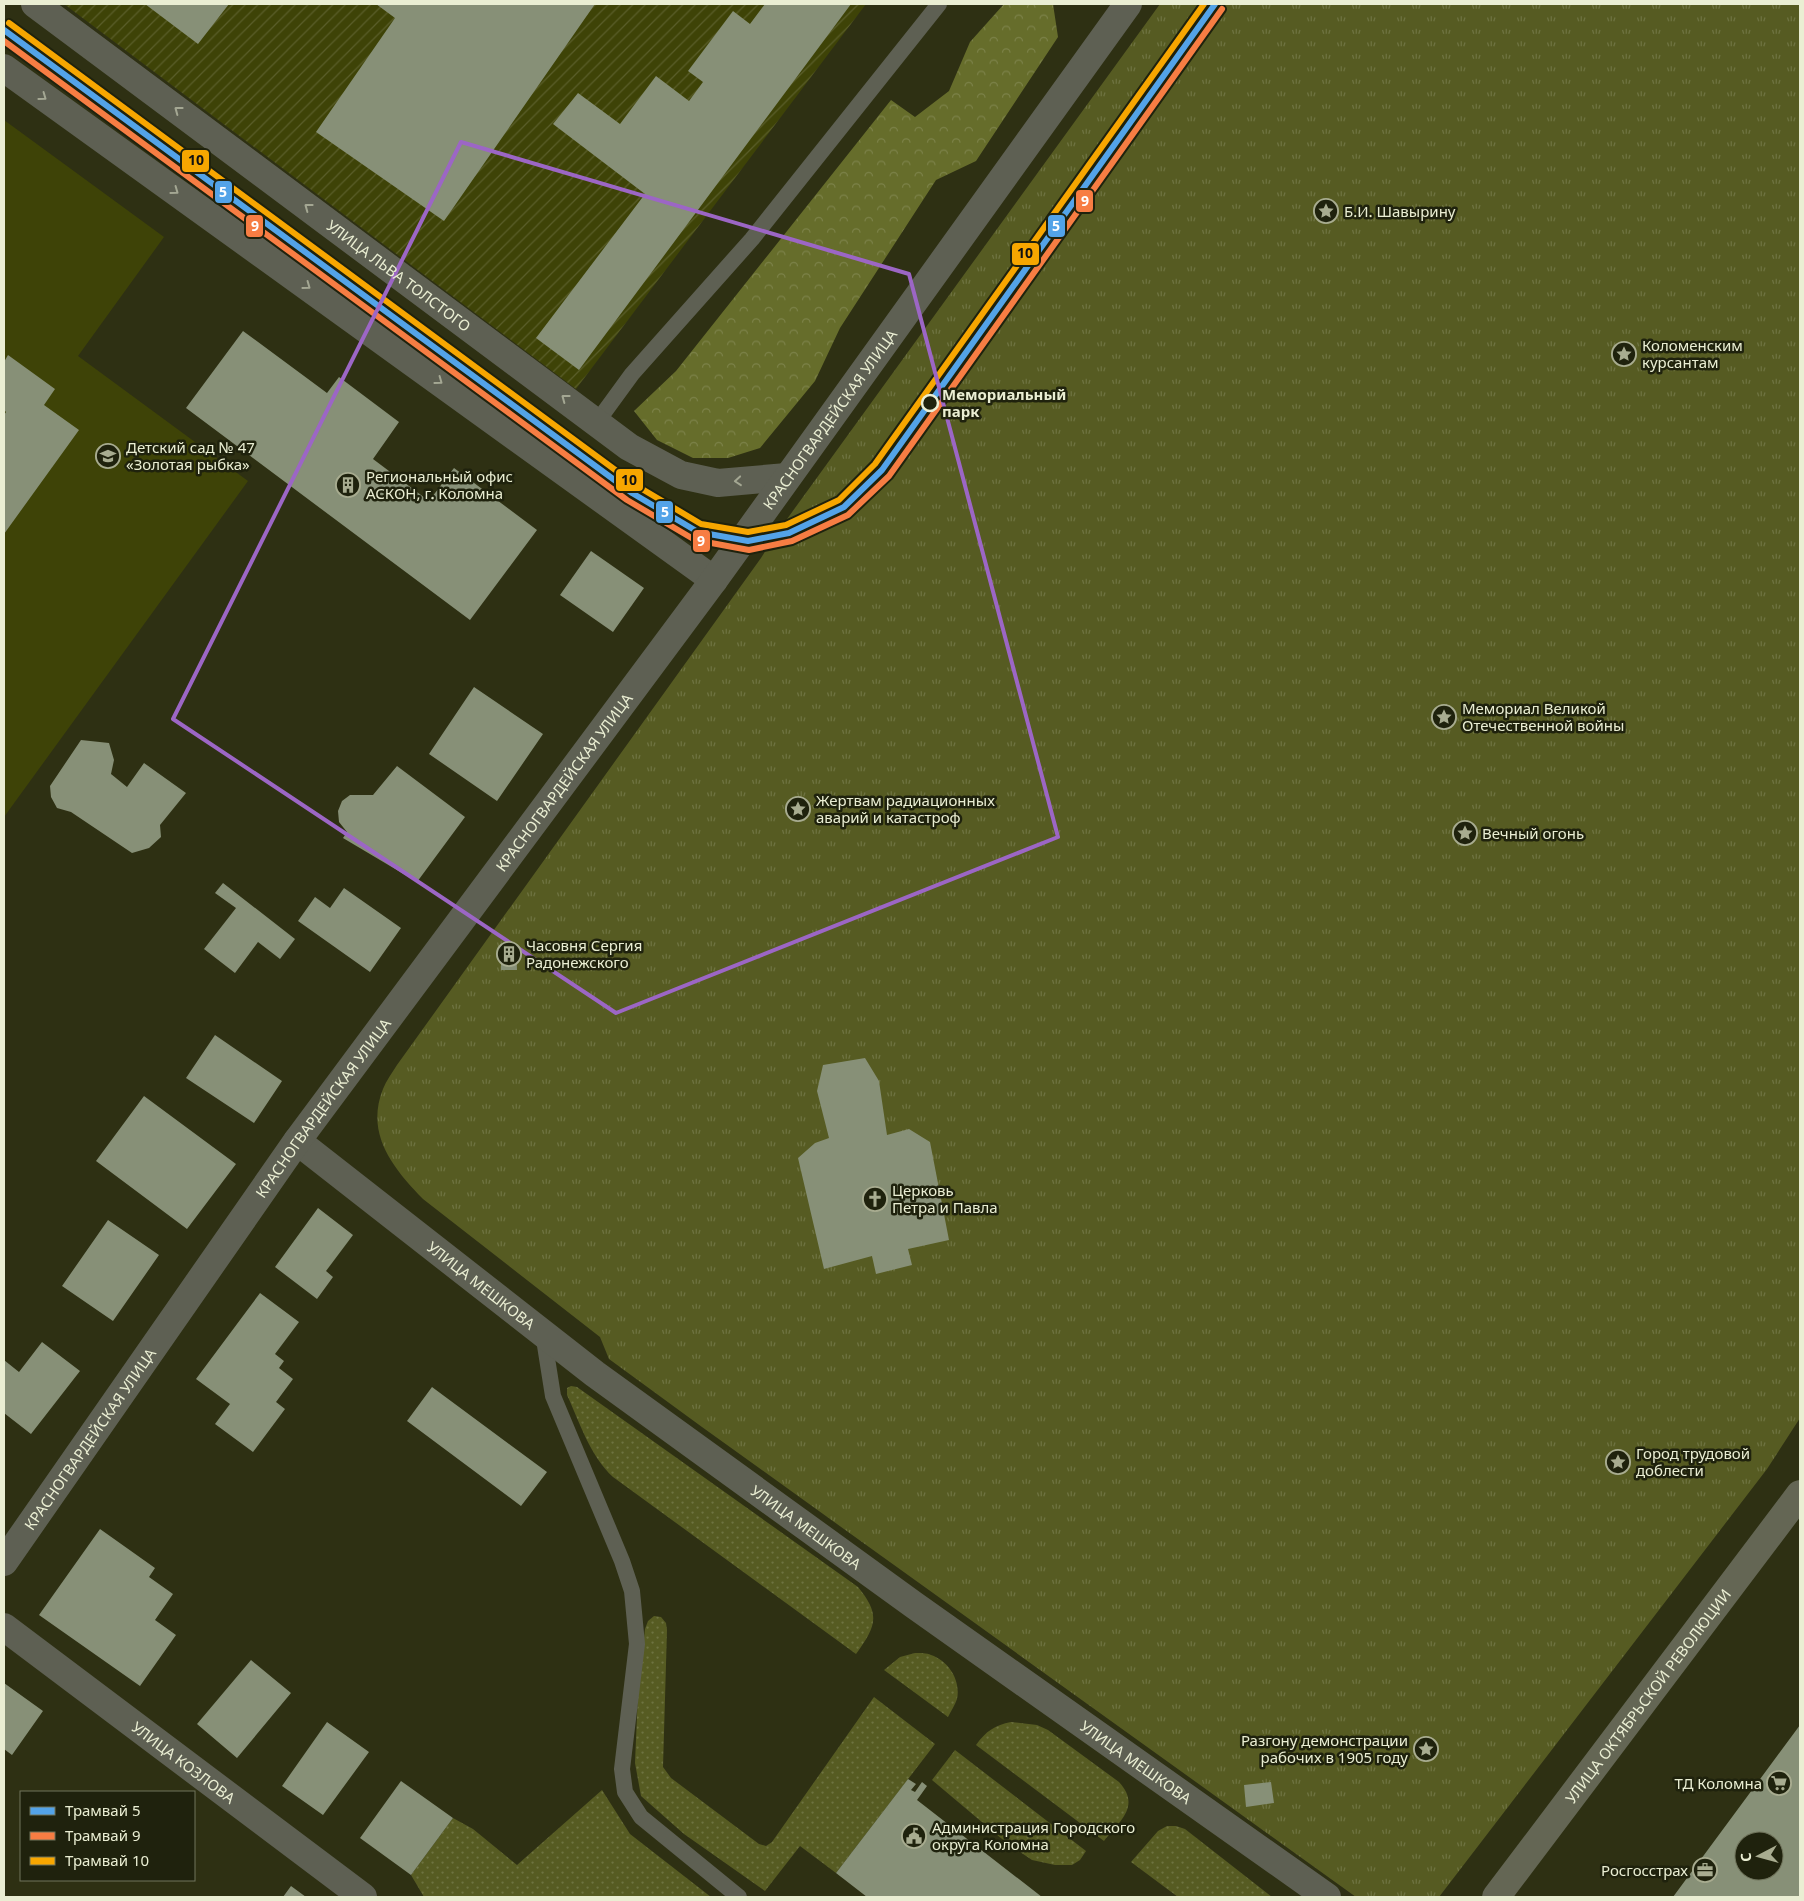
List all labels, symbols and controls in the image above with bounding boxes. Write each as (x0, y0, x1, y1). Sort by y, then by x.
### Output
one-way arrow (37, 91, 46, 99)
one-way arrow (174, 107, 184, 116)
line badge: 10 (181, 149, 210, 173)
text: 10 (188, 150, 204, 169)
line badge: 5 (214, 180, 233, 204)
text: 5 (219, 182, 227, 201)
one-way arrow (169, 186, 178, 194)
line badge: 9 (1075, 189, 1094, 213)
text: 9 (1081, 191, 1089, 210)
place icon: Б.И. Шавырину (1313, 198, 1339, 224)
place label: Б.И. Шавырину (1344, 201, 1456, 221)
one-way arrow (304, 204, 314, 213)
line badge: 9 (245, 214, 264, 238)
line badge: 5 (1047, 214, 1066, 238)
street label: УЛИЦА ЛЬВА ТОЛСТОГО (323, 215, 475, 336)
text: 9 (251, 216, 259, 235)
text: 5 (1052, 216, 1060, 235)
line badge: 10 (1011, 242, 1040, 266)
text: 10 (1017, 243, 1033, 262)
one-way arrow (301, 281, 310, 289)
street label: КРАСНОГВАРДЕЙСКАЯ УЛИЦА (758, 325, 901, 513)
place label: Коломенским курсантам (1642, 335, 1743, 372)
place icon: Коломенским курсантам (1611, 341, 1637, 367)
one-way arrow (433, 375, 443, 384)
place label: Мемориальный парк (942, 384, 1066, 421)
marker: Мемориальный парк (921, 394, 939, 412)
one-way arrow (561, 395, 571, 404)
place label: Детский сад № 47 «Золотая рыбка» (126, 437, 255, 474)
school or university icon: Детский сад № 47 «Золотая рыбка» (95, 443, 121, 469)
place label: Региональный офис АСКОН, г. Коломна (366, 466, 513, 503)
line badge: 10 (615, 468, 644, 492)
text: 10 (621, 470, 637, 489)
building icon: Региональный офис АСКОН, г. Коломна (335, 472, 361, 498)
one-way arrow (734, 475, 742, 486)
line badge: 5 (655, 500, 674, 524)
text: 5 (661, 502, 669, 521)
line badge: 9 (692, 529, 711, 553)
text: 9 (697, 531, 705, 550)
street label: КРАСНОГВАРДЕЙСКАЯ УЛИЦА (491, 689, 637, 875)
place label: Мемориал Великой Отечественной войны (1462, 698, 1624, 735)
place icon: Мемориал Великой Отечественной войны (1431, 704, 1457, 730)
place label: Жертвам радиационных аварий и катастроф (816, 790, 995, 827)
place icon: Жертвам радиационных аварий и катастроф (785, 796, 811, 822)
place icon: Вечный огонь (1452, 820, 1478, 846)
place label: Вечный огонь (1482, 823, 1584, 843)
place label: Часовня Сергия Радонежского (526, 935, 642, 972)
building icon: Часовня Сергия Радонежского (496, 941, 522, 967)
street label: КРАСНОГВАРДЕЙСКАЯ УЛИЦА (251, 1014, 395, 1201)
place label: Церковь Петра и Павла (892, 1180, 998, 1217)
church icon: Церковь Петра и Павла (862, 1186, 888, 1212)
street label: УЛИЦА МЕШКОВА (423, 1237, 540, 1334)
street label: КРАСНОГВАРДЕЙСКАЯ УЛИЦА (19, 1344, 160, 1534)
place label: Город трудовой доблести (1636, 1443, 1750, 1480)
place icon: Город трудовой доблести (1605, 1449, 1631, 1475)
street label: УЛИЦА МЕШКОВА (747, 1480, 866, 1574)
street label: УЛИЦА ОКТЯБРЬСКОЙ РЕВОЛЮЦИИ (1560, 1585, 1735, 1807)
street label: УЛИЦА МЕШКОВА (1076, 1716, 1196, 1808)
street label: УЛИЦА КОЗЛОВА (128, 1717, 240, 1808)
place label: Разгону демонстрации рабочих в 1905 году (1241, 1730, 1408, 1767)
place icon: Разгону демонстрации рабочих в 1905 году (1413, 1736, 1439, 1762)
supermarket icon: ТД Коломна (1766, 1770, 1792, 1796)
place label: ТД Коломна (1674, 1773, 1762, 1793)
legend (20, 1791, 195, 1881)
text: Трамвай 5 (65, 1800, 140, 1820)
place label: Администрация Городского округа Коломна (932, 1817, 1135, 1854)
public building icon: Администрация Городского округа Коломна (901, 1823, 927, 1849)
text: Трамвай 9 (65, 1825, 140, 1845)
north arrow (1734, 1831, 1784, 1881)
text: Трамвай 10 (65, 1850, 149, 1870)
text: С (1736, 1852, 1755, 1863)
office icon: Росгосстрах (1692, 1857, 1718, 1883)
place label: Росгосстрах (1601, 1860, 1688, 1880)

